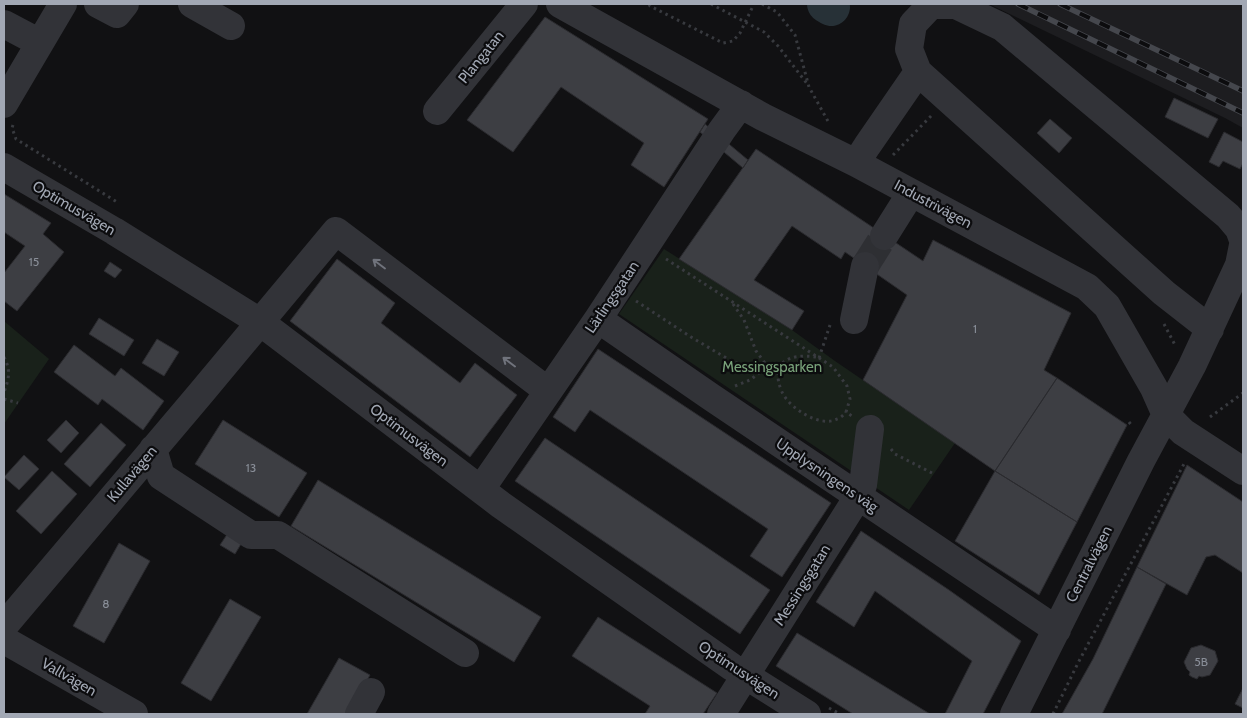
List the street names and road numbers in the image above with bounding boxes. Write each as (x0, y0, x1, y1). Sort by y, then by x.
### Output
street label: Plangatan (454, 27, 508, 87)
street label: Industrivägen (891, 176, 975, 232)
street label: Optimusvägen (29, 177, 119, 239)
street label: Lärlingsgatan (581, 257, 643, 337)
street label: Optimusvägen (366, 400, 452, 470)
street label: Upplysningens väg (772, 434, 882, 516)
street label: Kullavägen (103, 442, 161, 506)
street label: Centralvägen (1062, 523, 1116, 605)
street label: Messingsgatan (770, 541, 834, 629)
street label: Optimusvägen (695, 637, 783, 703)
street label: Vallvägen (38, 654, 100, 700)

